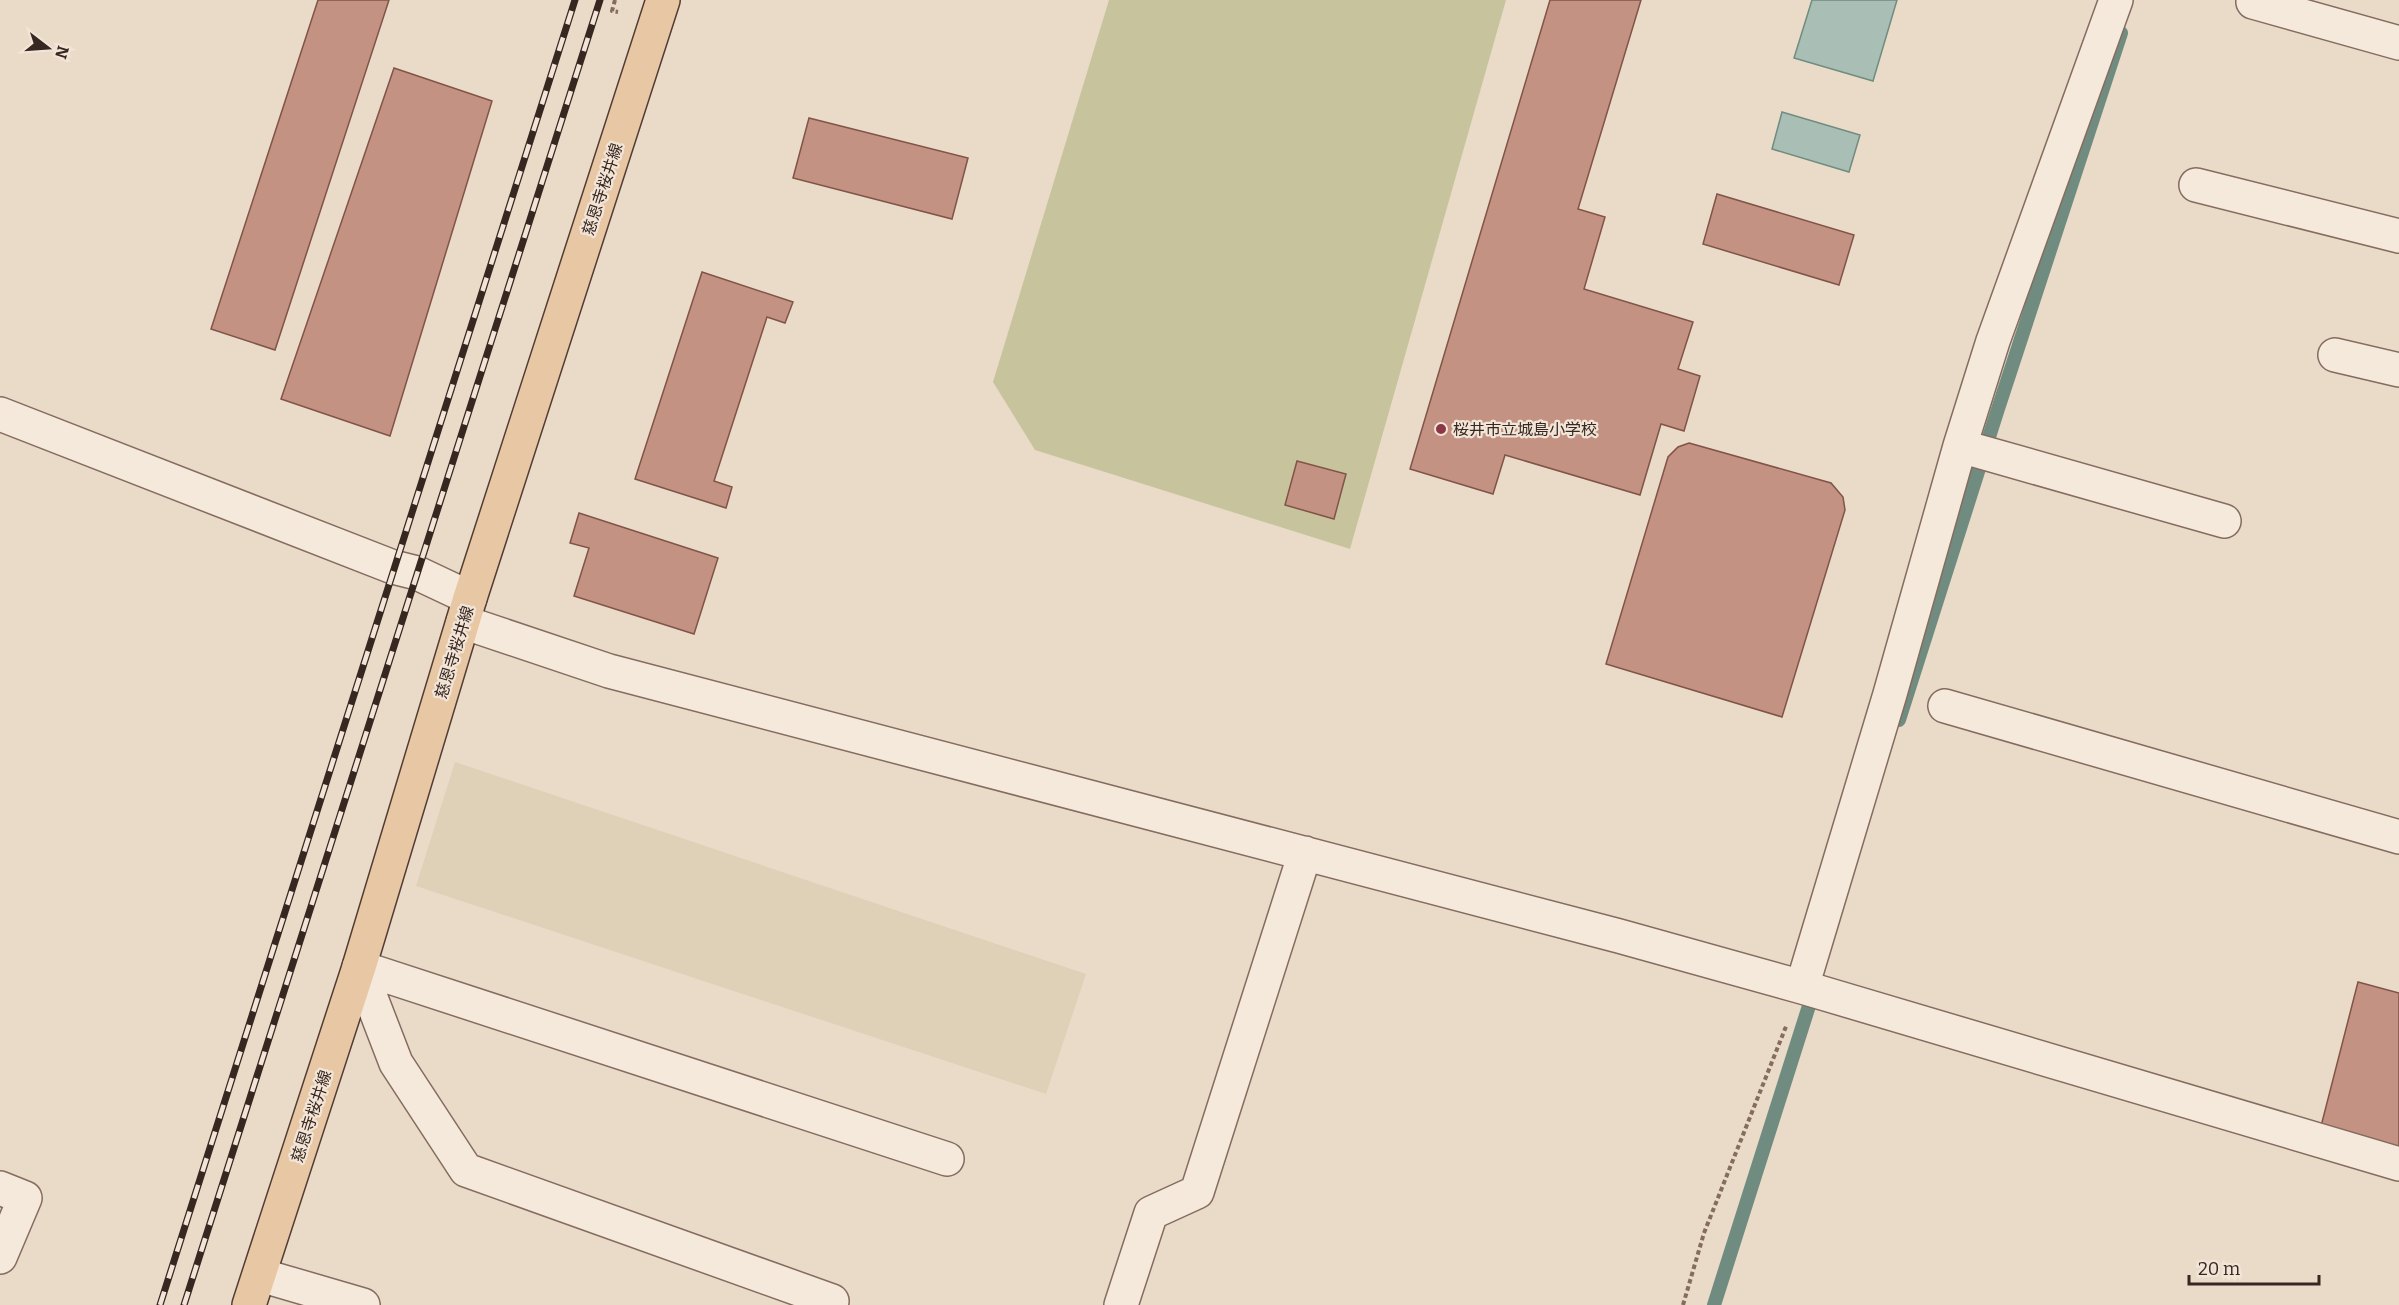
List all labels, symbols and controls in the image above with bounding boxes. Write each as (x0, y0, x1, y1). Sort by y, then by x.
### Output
north arrow (18, 18, 78, 78)
text: N (51, 44, 73, 61)
street label: 慈恩寺桜井線 (579, 141, 626, 238)
place label: 桜井市立城島小学校 (1453, 420, 1597, 439)
marker: 桜井市立城島小学校 (1434, 422, 1448, 436)
street label: 慈恩寺桜井線 (431, 603, 478, 701)
street label: 慈恩寺桜井線 (288, 1068, 335, 1165)
scale bar (2189, 1248, 2320, 1286)
text: 20 m (2198, 1258, 2240, 1280)

